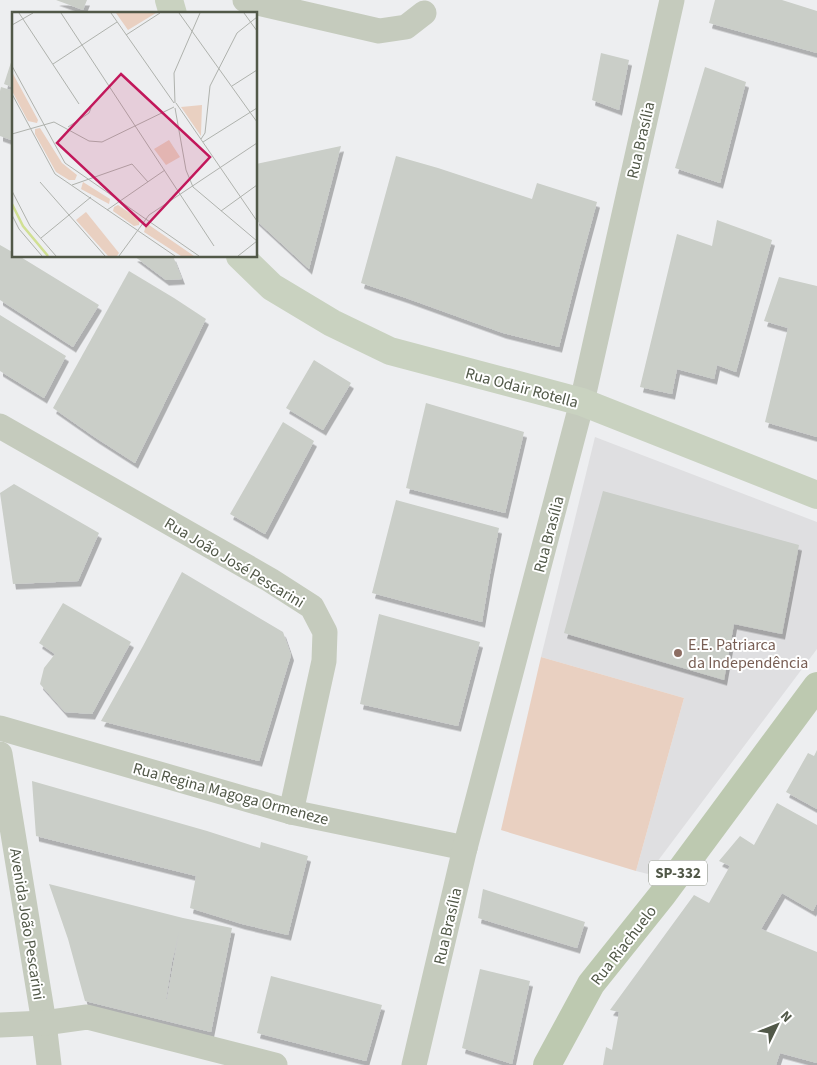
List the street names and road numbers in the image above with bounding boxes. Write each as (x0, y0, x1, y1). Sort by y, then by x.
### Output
street label: Rua Brasília (621, 100, 661, 181)
street label: Rua Odair Rotella (463, 362, 581, 414)
street label: Rua Brasília (528, 494, 570, 575)
street label: Rua João José Pescarini (160, 512, 309, 613)
street label: Rua Regina Magoga Ormeneze (130, 757, 331, 831)
street label: Avenida João Pescarini (4, 847, 50, 1002)
road number: SP-332 (649, 860, 707, 886)
street label: Rua Brasília (428, 886, 468, 967)
street label: Rua Riachuelo (586, 901, 662, 990)

